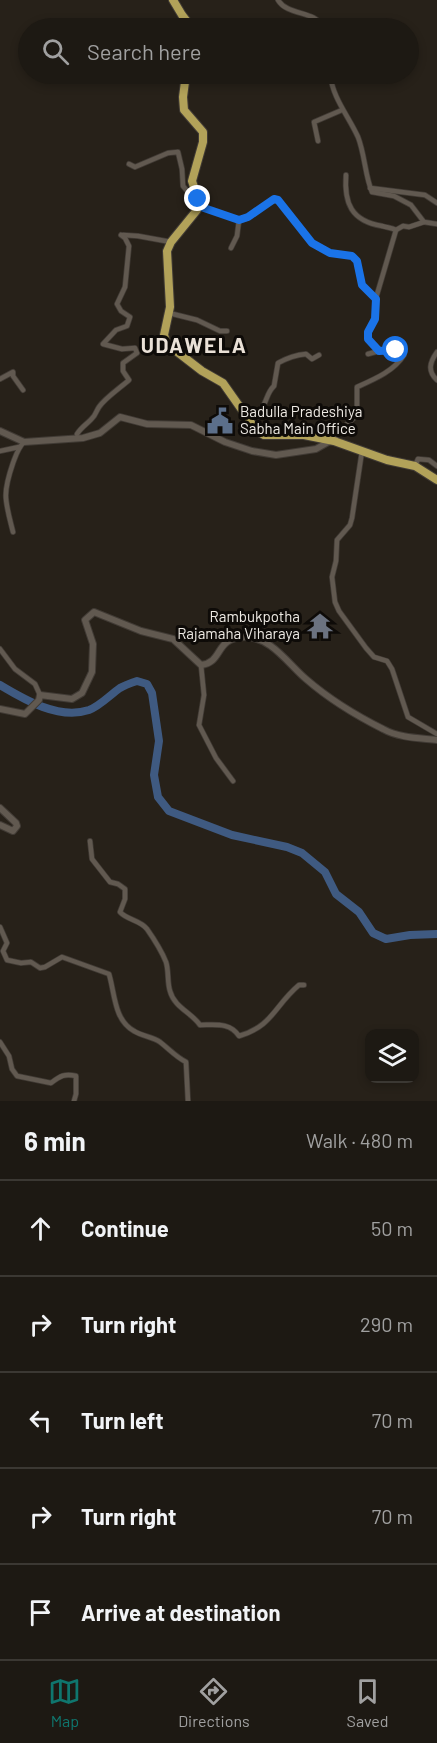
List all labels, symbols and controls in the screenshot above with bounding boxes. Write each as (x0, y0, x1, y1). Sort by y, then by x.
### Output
search box (18, 18, 419, 84)
icon: search (39, 35, 72, 68)
text: Search here (87, 38, 201, 64)
route end (184, 185, 210, 211)
district label: UDAWELA (141, 332, 247, 357)
route start (382, 336, 408, 362)
place label: Badulla Pradeshiya Sabha Main Office (240, 402, 362, 437)
public building icon: Badulla Pradeshiya Sabha Main Office (205, 406, 235, 436)
place label: Rambukpotha Rajamaha Viharaya (177, 607, 300, 642)
temple icon: Rambukpotha Rajamaha Viharaya (305, 611, 335, 641)
map controls (365, 1029, 419, 1083)
button: layers (365, 1029, 419, 1083)
text: 6 min (24, 1125, 86, 1156)
text: Walk · 480 m (306, 1128, 413, 1152)
icon: ahead (24, 1212, 57, 1245)
text: Continue (81, 1215, 169, 1241)
text: 50 m (371, 1216, 413, 1240)
icon: right (24, 1308, 57, 1341)
text: Turn right (81, 1311, 176, 1337)
text: 290 m (360, 1312, 413, 1336)
icon: left (24, 1404, 57, 1437)
text: Turn left (81, 1407, 164, 1433)
text: 70 m (372, 1408, 413, 1432)
icon: right (24, 1500, 57, 1533)
text: Turn right (81, 1503, 176, 1529)
text: 70 m (372, 1504, 413, 1528)
icon: arrive (24, 1596, 57, 1629)
text: Arrive at destination (81, 1599, 280, 1625)
tab: Map (48, 1675, 81, 1730)
tab: Directions (178, 1675, 250, 1730)
tab: Saved (347, 1675, 389, 1730)

